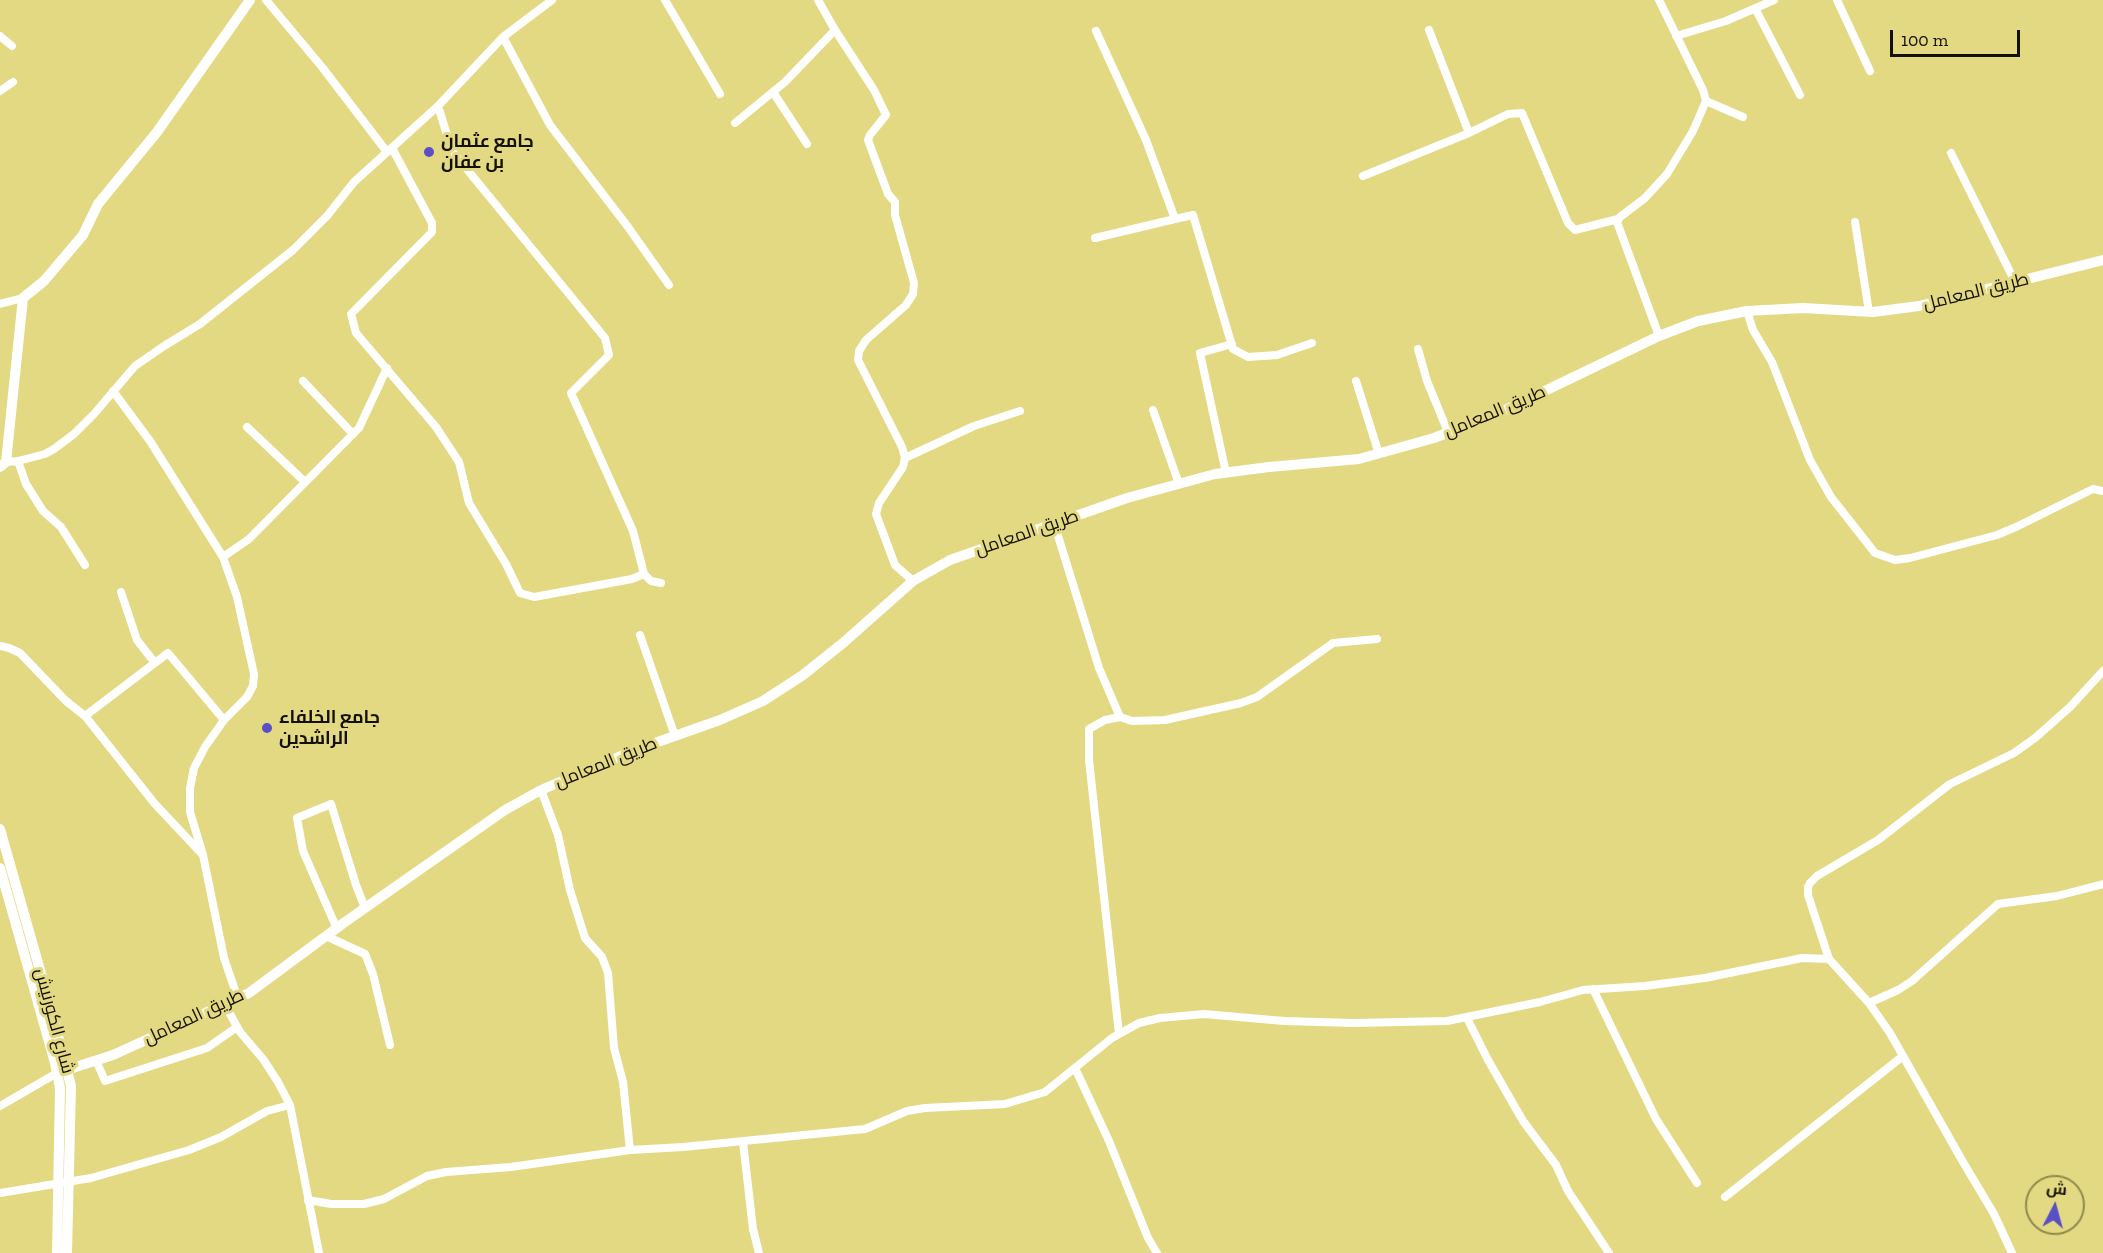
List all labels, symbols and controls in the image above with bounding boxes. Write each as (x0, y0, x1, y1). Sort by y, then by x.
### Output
scale bar (1893, 18, 2024, 56)
text: 100 m (1901, 29, 1948, 51)
place label: جامع عثمان بن عفان (441, 131, 534, 174)
marker: جامع عثمان بن عفان (422, 145, 436, 159)
street label: طريق المعامل (1921, 268, 2031, 316)
street label: طريق المعامل (1441, 381, 1549, 443)
street label: طريق المعامل (972, 505, 1082, 561)
place label: جامع الخلفاء الراشدين (279, 707, 380, 750)
marker: جامع الخلفاء الراشدين (260, 721, 274, 735)
street label: طريق المعامل (552, 733, 660, 793)
street label: شارع الكورنيش (30, 966, 78, 1076)
street label: طريق المعامل (140, 984, 248, 1050)
north arrow (2025, 1175, 2085, 1235)
text: ش (2046, 1178, 2068, 1199)

